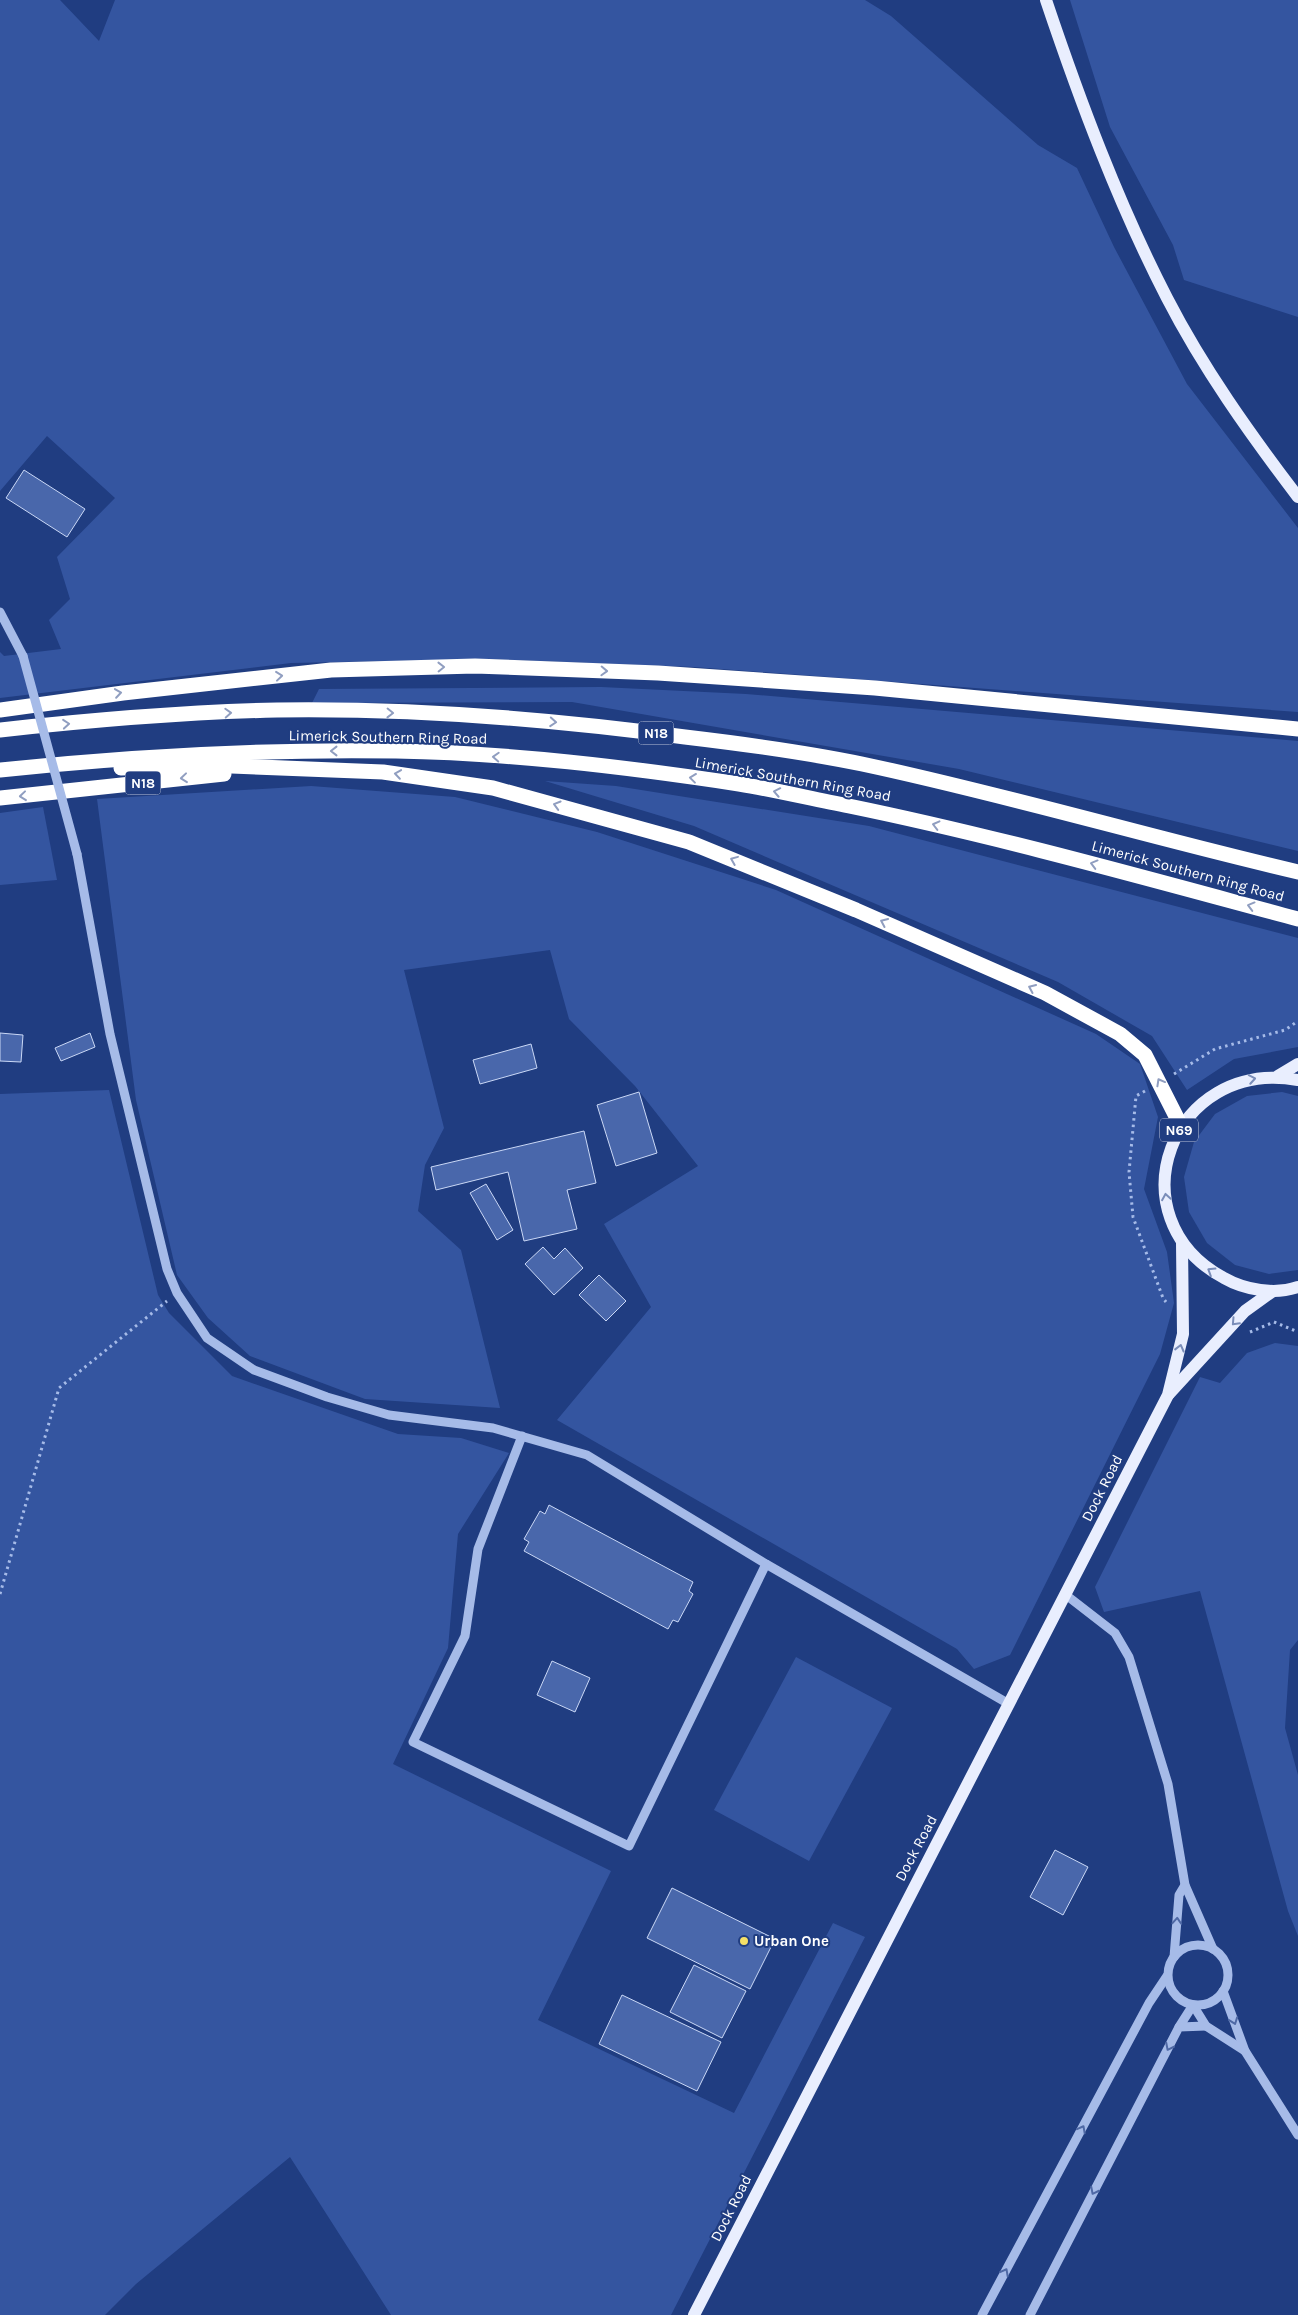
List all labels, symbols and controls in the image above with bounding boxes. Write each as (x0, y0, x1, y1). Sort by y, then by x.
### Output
one-way arrow (438, 662, 446, 672)
one-way arrow (600, 665, 608, 676)
one-way arrow (275, 670, 283, 681)
one-way arrow (113, 689, 122, 699)
one-way arrow (224, 708, 232, 719)
one-way arrow (387, 708, 395, 718)
one-way arrow (549, 716, 557, 727)
one-way arrow (62, 719, 70, 730)
road number: N18 (638, 721, 674, 744)
street label: Limerick Southern Ring Road (288, 726, 488, 748)
one-way arrow (330, 746, 338, 756)
one-way arrow (492, 751, 500, 762)
street label: Limerick Southern Ring Road (693, 753, 893, 805)
one-way arrow (393, 770, 402, 780)
road number: N18 (126, 771, 160, 794)
one-way arrow (180, 772, 188, 783)
one-way arrow (688, 773, 696, 784)
one-way arrow (773, 787, 782, 797)
one-way arrow (19, 790, 27, 801)
one-way arrow (553, 801, 561, 811)
one-way arrow (932, 820, 941, 831)
street label: Limerick Southern Ring Road (1090, 837, 1286, 905)
one-way arrow (730, 856, 738, 866)
one-way arrow (1091, 859, 1099, 869)
one-way arrow (1246, 901, 1255, 912)
one-way arrow (880, 918, 889, 929)
one-way arrow (1029, 983, 1037, 993)
one-way arrow (1248, 1074, 1257, 1084)
one-way arrow (1156, 1078, 1166, 1087)
road number: N69 (1160, 1118, 1198, 1142)
one-way arrow (1161, 1193, 1172, 1201)
one-way arrow (1207, 1267, 1216, 1277)
one-way arrow (1232, 1316, 1241, 1325)
one-way arrow (1174, 1344, 1185, 1353)
street label: Dock Road (1078, 1452, 1126, 1524)
street label: Dock Road (891, 1812, 941, 1884)
one-way arrow (1172, 1916, 1183, 1924)
place label: Urban One (754, 1932, 829, 1950)
marker: Urban One (738, 1935, 750, 1947)
one-way arrow (1228, 2016, 1238, 2025)
one-way arrow (1165, 2042, 1175, 2051)
one-way arrow (1075, 2125, 1085, 2134)
street label: Dock Road (707, 2172, 755, 2244)
one-way arrow (1090, 2186, 1100, 2195)
one-way arrow (999, 2268, 1009, 2277)

